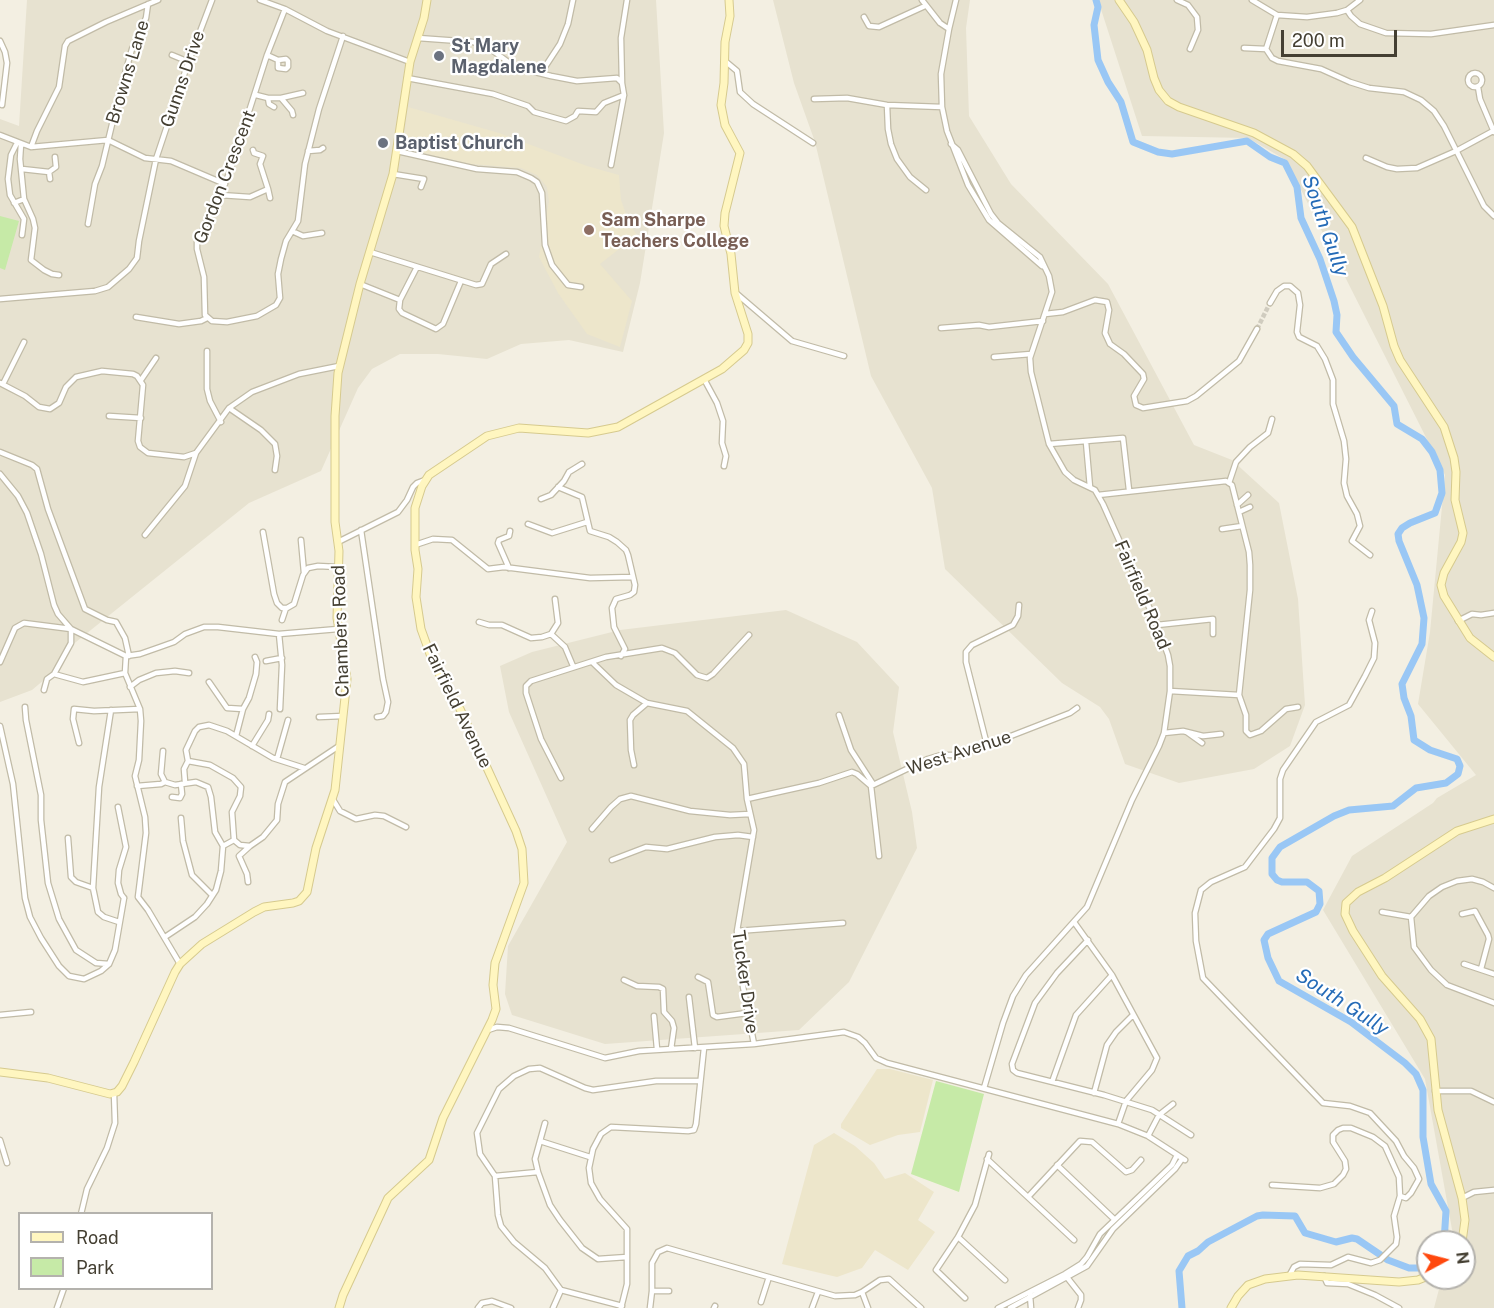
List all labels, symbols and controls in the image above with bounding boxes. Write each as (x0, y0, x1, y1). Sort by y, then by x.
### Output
street label: Browns Lane (102, 17, 154, 127)
scale bar (1284, 18, 1400, 56)
street label: Gunns Drive (156, 28, 210, 130)
text: 200 m (1292, 30, 1345, 51)
place label: St Mary Magdalene (451, 35, 547, 78)
marker: St Mary Magdalene (432, 49, 446, 63)
street label: Gordon Crescent (190, 107, 260, 247)
place label: Baptist Church (395, 132, 524, 154)
marker: Baptist Church (376, 136, 390, 150)
water label: South Gully (1296, 172, 1354, 280)
place label: Sam Sharpe Teachers College (601, 209, 749, 252)
marker: Sam Sharpe Teachers College (582, 223, 596, 237)
street label: Fairfield Road (1109, 537, 1175, 653)
street label: Chambers Road (328, 565, 354, 697)
street label: Fairfield Avenue (418, 640, 496, 772)
street label: West Avenue (904, 726, 1014, 780)
street label: Tucker Drive (727, 929, 763, 1035)
water label: South Gully (1291, 963, 1393, 1041)
legend (18, 1212, 213, 1290)
text: Road (76, 1227, 119, 1248)
north arrow (1416, 1230, 1476, 1290)
text: N (1452, 1251, 1473, 1265)
text: Park (76, 1257, 114, 1278)

